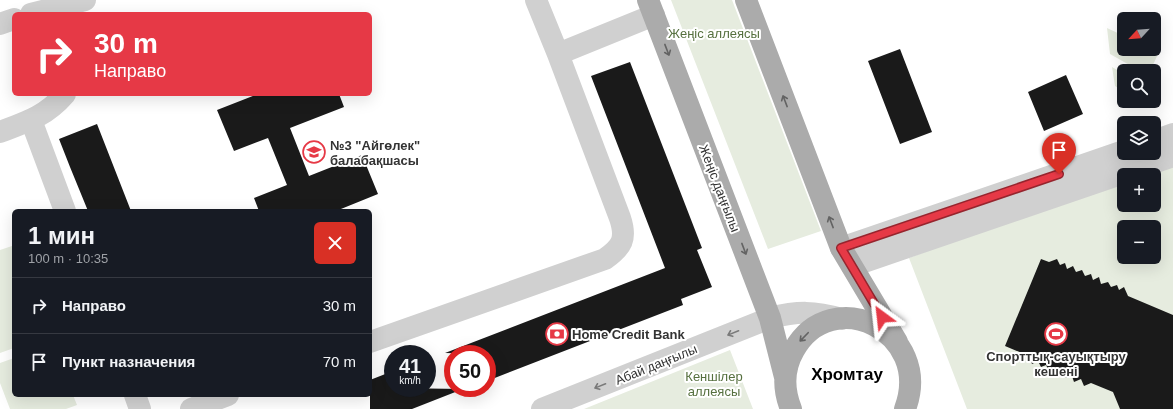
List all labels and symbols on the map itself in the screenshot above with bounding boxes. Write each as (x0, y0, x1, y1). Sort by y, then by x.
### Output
north arrow (1117, 12, 1161, 56)
park label: Жеңіс аллеясы (668, 26, 760, 41)
one-way arrow (664, 43, 672, 55)
one-way arrow (780, 95, 788, 107)
pin (1042, 133, 1076, 174)
place label: №3 "Айгөлек" балабақшасы (330, 138, 420, 168)
school or university icon: №3 "Айгөлек" балабақшасы (301, 139, 327, 165)
street label: Жеңіс даңғылы (696, 142, 743, 234)
one-way arrow (827, 216, 835, 228)
one-way arrow (740, 243, 748, 255)
position arrow (861, 296, 903, 338)
bank icon: Home Credit Bank (544, 321, 570, 347)
sports icon: Спорттық-сауықтыру кешені (1043, 321, 1069, 347)
place label: Home Credit Bank (572, 327, 685, 342)
one-way arrow (728, 329, 740, 337)
one-way arrow (799, 332, 809, 342)
street label: Абай даңғылы (613, 341, 699, 388)
speed limit sign: 50 (444, 345, 496, 397)
place label: Спорттық-сауықтыру кешені (986, 349, 1127, 379)
district label: Хромтау (811, 365, 883, 384)
park label: Кеншілер аллеясы (685, 369, 743, 399)
one-way arrow (594, 383, 606, 390)

